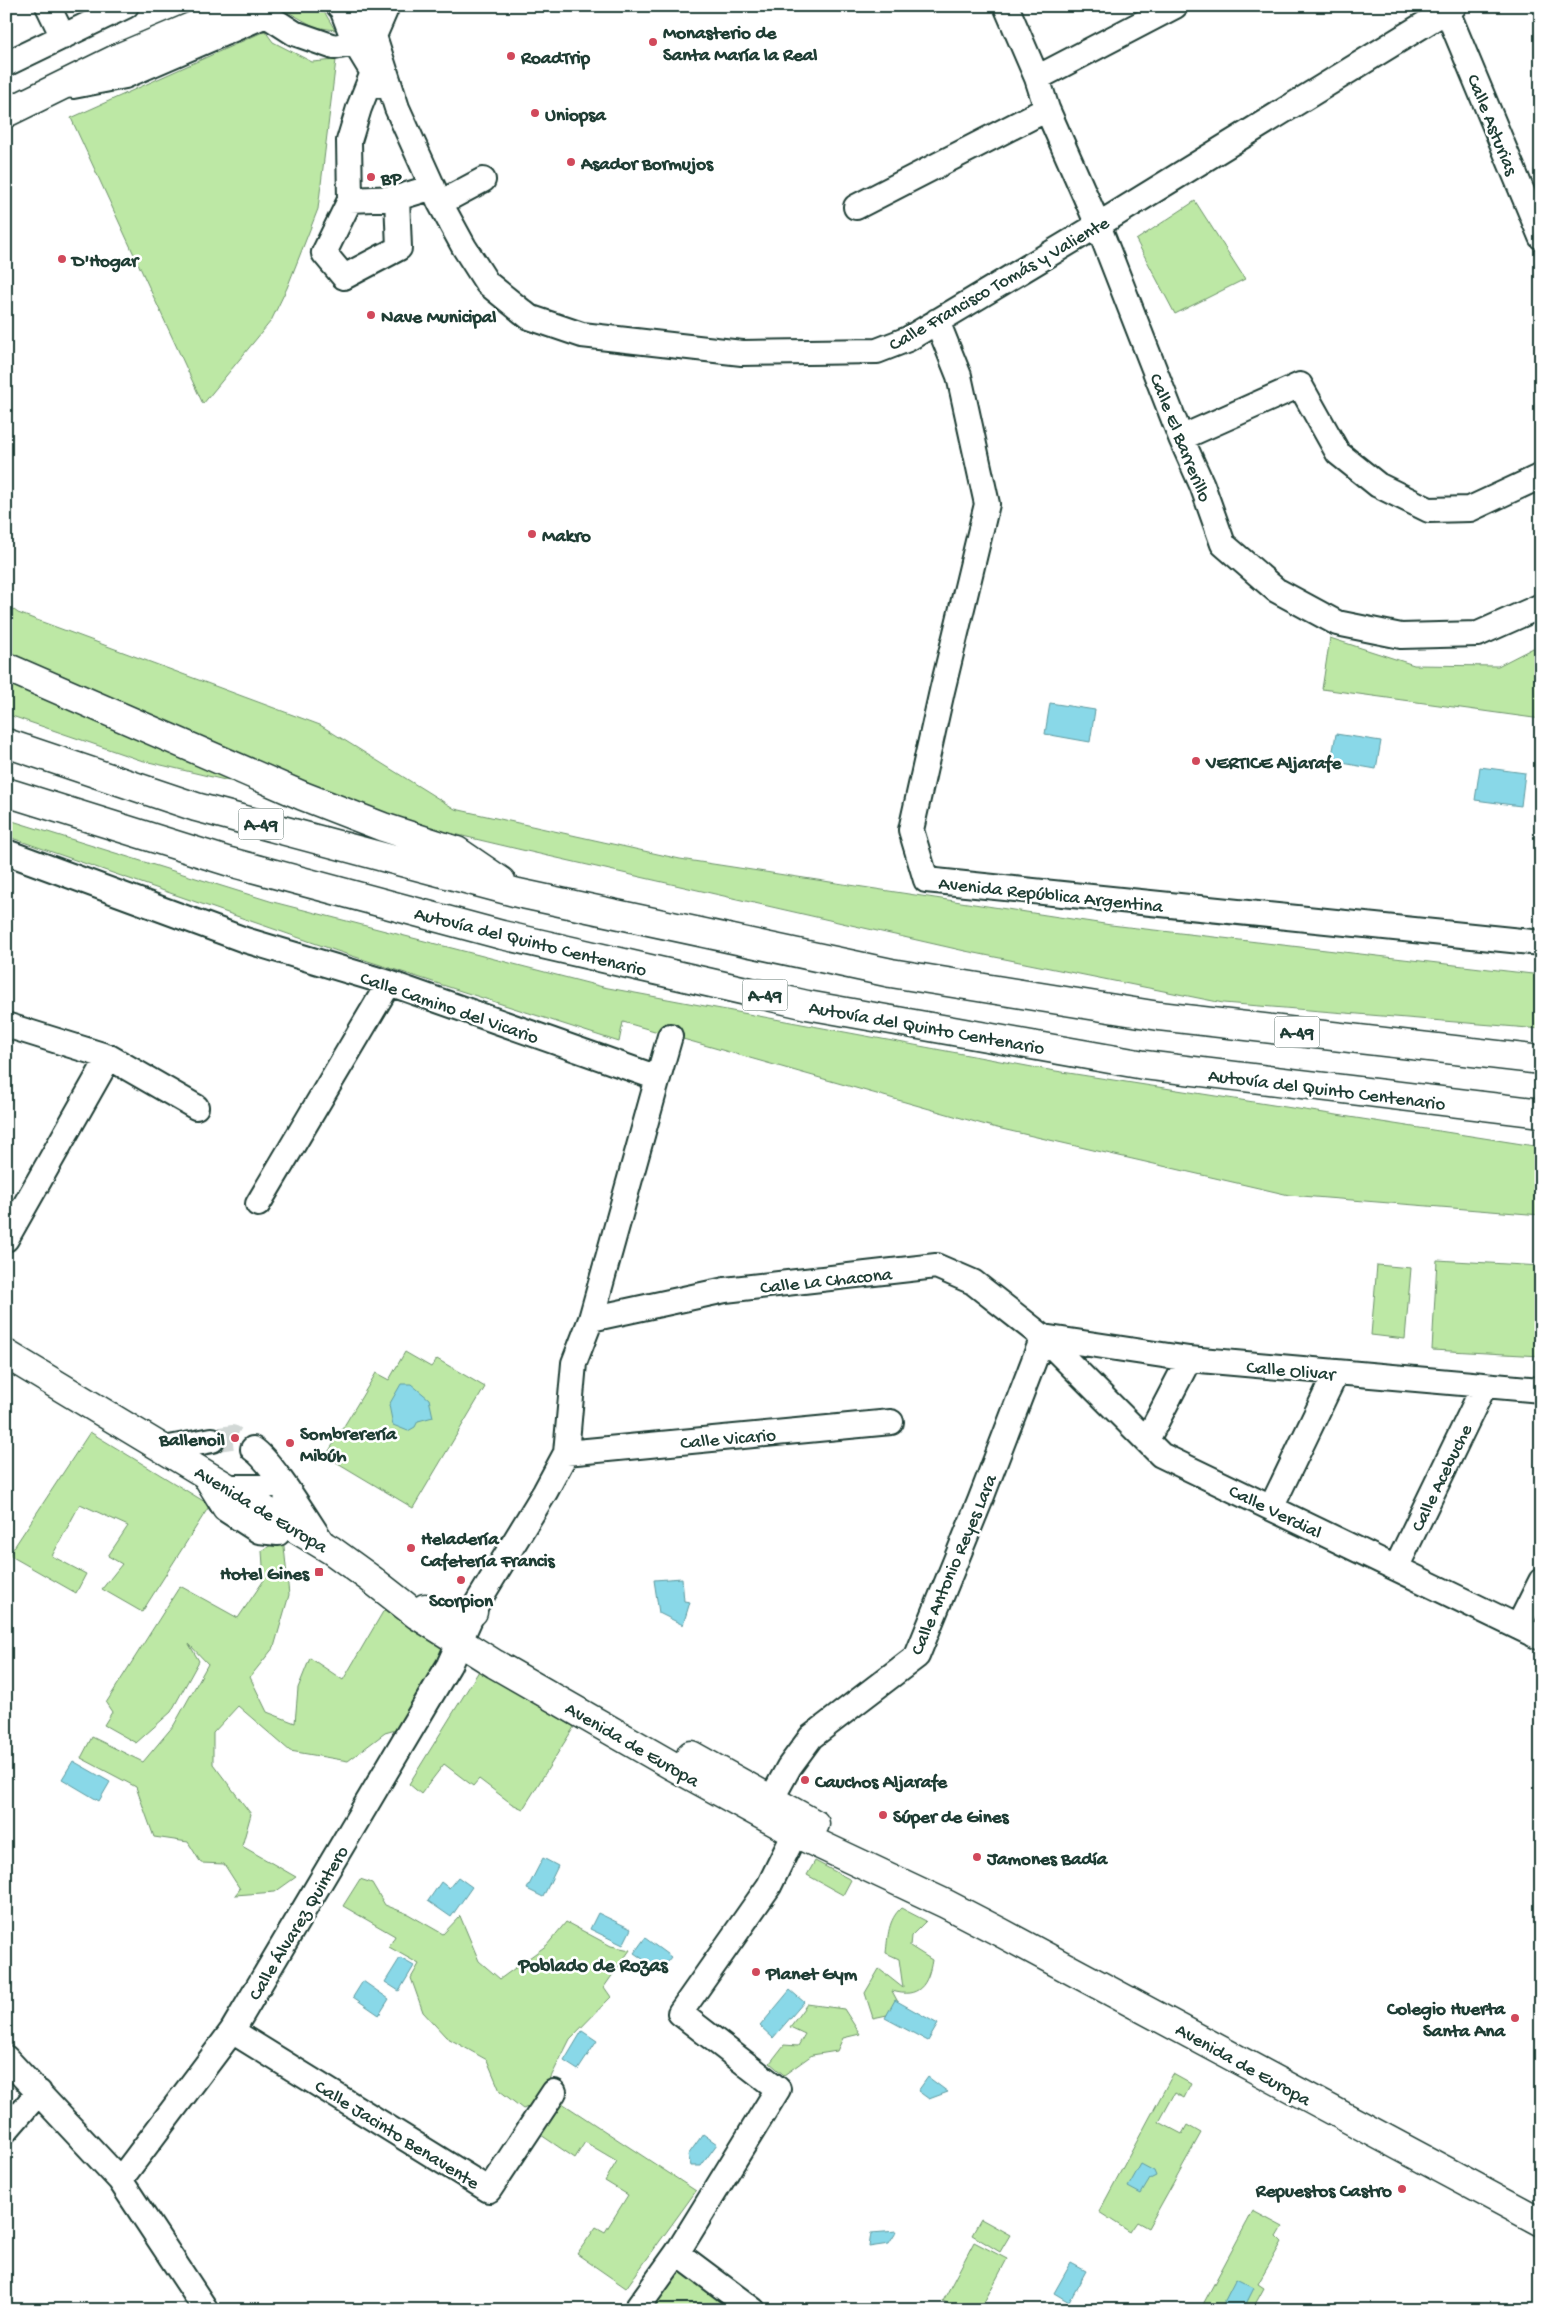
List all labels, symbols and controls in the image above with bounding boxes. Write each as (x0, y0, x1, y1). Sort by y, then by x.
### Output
place label: Monasterio de Santa María la Real (663, 23, 818, 68)
marker: Monasterio de Santa María la Real (647, 36, 659, 48)
place label: RoadTrip (520, 48, 591, 71)
marker: RoadTrip (505, 50, 517, 62)
street label: Calle Asturias (1460, 71, 1522, 180)
place label: Uniopsa (545, 105, 607, 128)
marker: Uniopsa (529, 107, 541, 119)
place label: Asador Bormujos (580, 154, 714, 177)
marker: Asador Bormujos (565, 156, 577, 168)
place label: BP (380, 169, 403, 192)
marker: BP (365, 171, 377, 183)
street label: Calle Francisco Tomás y Valiente (886, 212, 1114, 358)
place label: D'Hogar (70, 251, 140, 274)
marker: D'Hogar (56, 253, 68, 265)
place label: Nave Municipal (381, 307, 497, 330)
marker: Nave Municipal (365, 309, 377, 321)
street label: Calle El Barrerillo (1142, 371, 1215, 506)
place label: Makro (542, 526, 591, 549)
marker: Makro (526, 528, 538, 540)
place label: VERTICE Aljarafe (1205, 753, 1342, 776)
marker: VERTICE Aljarafe (1190, 755, 1202, 767)
road number: A-49 (238, 809, 284, 840)
street label: Avenida República Argentina (937, 873, 1165, 920)
street label: Autovía del Quinto Centenario (412, 903, 649, 983)
street label: Calle Camino del Vicario (357, 968, 541, 1051)
road number: A-49 (742, 980, 788, 1010)
street label: Autovía del Quinto Centenario (807, 997, 1046, 1062)
road number: A-49 (1274, 1016, 1320, 1048)
street label: Autovía del Quinto Centenario (1207, 1066, 1447, 1117)
street label: Calle La Chacona (759, 1264, 895, 1301)
street label: Calle Olivar (1245, 1357, 1338, 1388)
street label: Calle Acebuche (1407, 1421, 1479, 1536)
place label: Sombrerería Mibúh (300, 1424, 398, 1469)
street label: Calle Vicario (680, 1425, 777, 1456)
place label: Ballenoil (158, 1430, 225, 1453)
marker: Ballenoil (229, 1432, 241, 1444)
marker: Sombrerería Mibúh (284, 1437, 296, 1449)
street label: Avenida de Europa (189, 1462, 332, 1561)
street label: Calle Antonio Reyes Lara (907, 1470, 1004, 1659)
street label: Calle Verdial (1224, 1481, 1325, 1546)
place label: Heladería Cafetería Francis (420, 1529, 556, 1574)
marker: Heladería Cafetería Francis (405, 1542, 417, 1554)
place label: Hotel Gines (220, 1564, 310, 1587)
marker: Hotel Gines (313, 1566, 325, 1578)
marker: Scorpion (455, 1574, 467, 1586)
place label: Scorpion (429, 1591, 494, 1614)
street label: Avenida de Europa (560, 1698, 704, 1795)
place label: Cauchos Aljarafe (814, 1772, 948, 1795)
marker: Cauchos Aljarafe (799, 1774, 811, 1786)
place label: Súper de Gines (893, 1807, 1009, 1830)
marker: Súper de Gines (877, 1809, 889, 1821)
street label: Calle Álvarez Quintero (245, 1842, 355, 2005)
place label: Jamones Badía (986, 1849, 1109, 1872)
marker: Jamones Badía (971, 1851, 983, 1863)
district label: Poblado de Rozas (517, 1956, 669, 1979)
place label: Planet Gym (765, 1964, 858, 1987)
marker: Planet Gym (750, 1966, 762, 1978)
place label: Colegio Huerta Santa Ana (1386, 1999, 1506, 2044)
marker: Colegio Huerta Santa Ana (1509, 2012, 1521, 2024)
street label: Avenida de Europa (1171, 2019, 1315, 2114)
street label: Calle Jacinto Benavente (310, 2076, 483, 2196)
place label: Repuestos Castro (1255, 2181, 1392, 2204)
marker: Repuestos Castro (1396, 2183, 1408, 2195)

